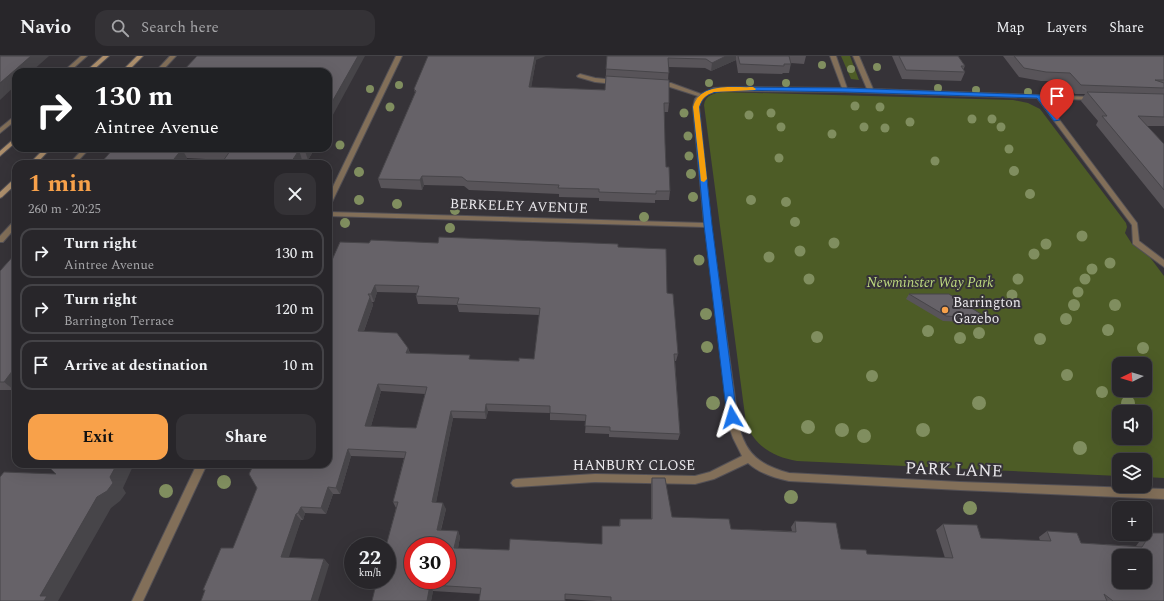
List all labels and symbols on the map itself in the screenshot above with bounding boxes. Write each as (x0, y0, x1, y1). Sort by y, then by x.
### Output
pin (1040, 79, 1074, 120)
street label: BERKELEY AVENUE (450, 193, 588, 219)
park label: Newminster Way Park (866, 272, 994, 293)
place label: Barrington Gazebo (953, 292, 1021, 329)
marker: Barrington Gazebo (940, 305, 950, 315)
north arrow (1112, 357, 1152, 397)
position arrow (711, 396, 753, 438)
street label: HANBURY CLOSE (573, 455, 695, 476)
street label: PARK LANE (905, 455, 1003, 485)
speed limit sign: 30 (404, 537, 456, 589)

